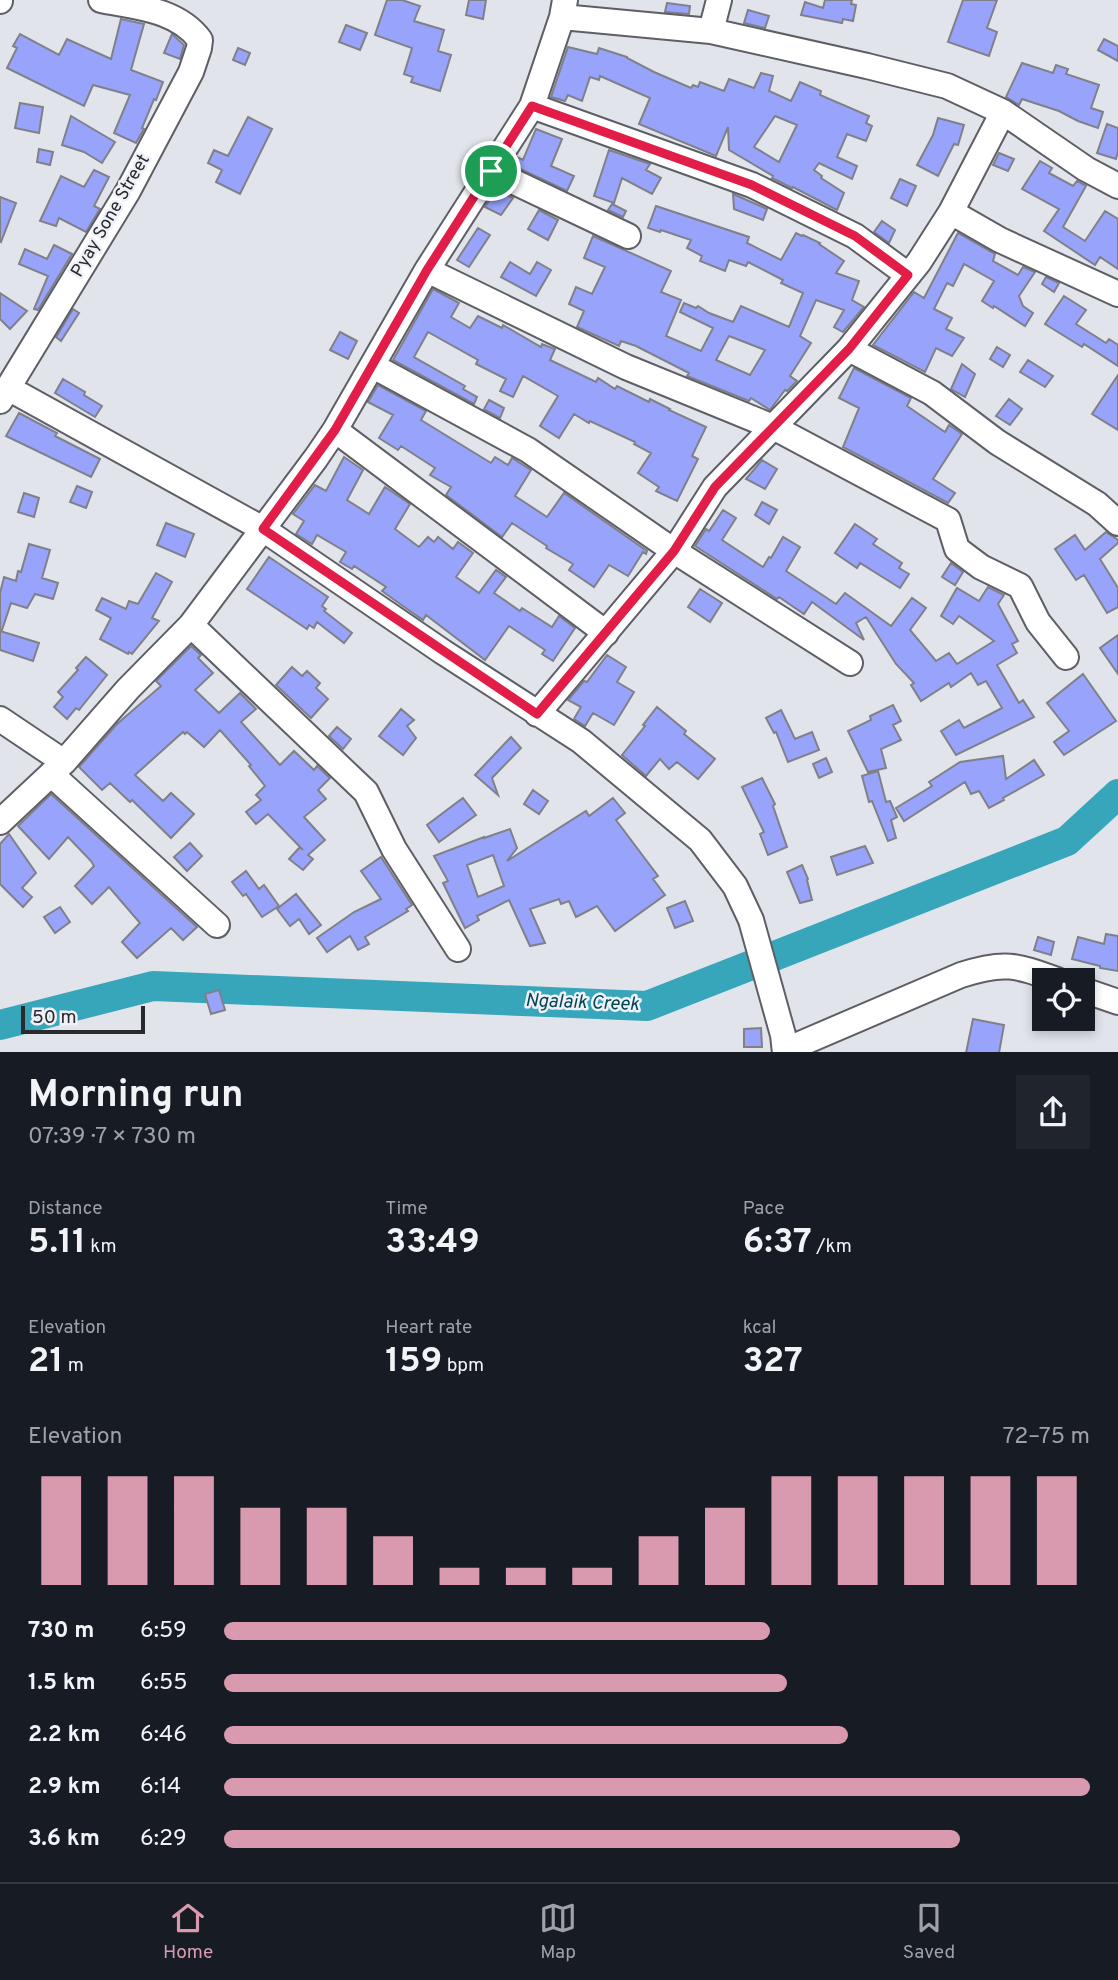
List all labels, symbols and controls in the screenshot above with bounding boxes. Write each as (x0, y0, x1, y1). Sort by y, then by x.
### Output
pin (461, 141, 521, 201)
street label: Pyay Sone Street (66, 150, 156, 282)
icon: arrive (472, 152, 510, 190)
map controls (1032, 968, 1095, 1031)
button: locate (1032, 968, 1095, 1031)
water label: Ngalaik Creek (525, 989, 640, 1017)
scale bar (21, 1003, 145, 1035)
text: 50 m (32, 1006, 77, 1030)
text: Morning run (28, 1072, 244, 1121)
button: share (1016, 1075, 1090, 1149)
text: 07:39 · 7 × 730 m (28, 1123, 196, 1152)
text: Distance (28, 1197, 103, 1221)
text: Time (385, 1197, 428, 1221)
text: Pace (743, 1197, 784, 1221)
text: 5.11 (28, 1221, 86, 1265)
text: 33:49 (385, 1221, 480, 1265)
text: 6:37 (743, 1221, 812, 1265)
text: km (86, 1235, 117, 1259)
text: /km (812, 1235, 852, 1259)
text: Elevation (28, 1316, 106, 1340)
text: Heart rate (385, 1316, 472, 1340)
text: kcal (743, 1316, 776, 1340)
text: 21 (28, 1340, 63, 1384)
text: 159 (385, 1340, 442, 1384)
text: 327 (743, 1340, 803, 1384)
text: m (63, 1354, 84, 1378)
text: bpm (442, 1354, 484, 1378)
text: Elevation (28, 1423, 123, 1452)
text: 72–75 m (1003, 1423, 1090, 1452)
text: 730 m (28, 1617, 94, 1646)
text: 6:59 (140, 1617, 187, 1646)
text: 1.5 km (28, 1669, 96, 1698)
text: 6:55 (140, 1669, 187, 1698)
text: 2.2 km (28, 1721, 101, 1750)
text: 6:46 (140, 1721, 187, 1750)
text: 2.9 km (28, 1773, 101, 1802)
text: 6:14 (140, 1773, 181, 1802)
text: 3.6 km (28, 1825, 100, 1854)
text: 6:29 (140, 1825, 187, 1854)
tab: Home (163, 1899, 213, 1965)
tab: Map (539, 1899, 577, 1965)
tab: Saved (903, 1899, 955, 1965)

